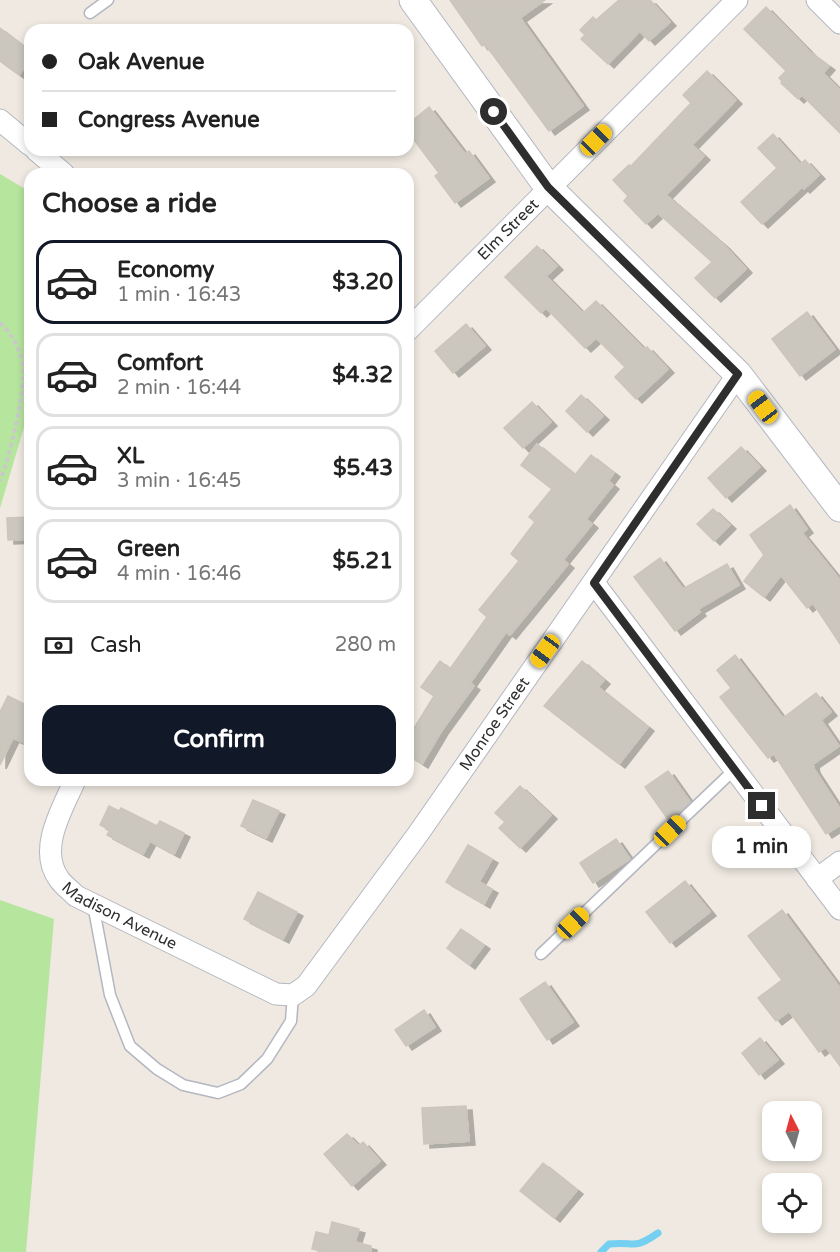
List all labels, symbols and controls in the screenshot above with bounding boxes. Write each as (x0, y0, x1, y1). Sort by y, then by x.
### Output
text: Oak Avenue (78, 49, 204, 75)
route start (480, 98, 507, 125)
text: Congress Avenue (78, 107, 260, 133)
car (577, 121, 615, 159)
text: Choose a ride (42, 187, 217, 220)
street label: Elm Street (473, 194, 543, 264)
icon: car (45, 255, 99, 309)
text: Economy (117, 257, 214, 283)
text: $3.20 (332, 269, 393, 295)
text: 1 min · 16:43 (117, 283, 241, 307)
icon: car (45, 348, 99, 402)
text: Comfort (117, 350, 203, 376)
text: $4.32 (332, 362, 393, 388)
text: 2 min · 16:44 (117, 376, 241, 400)
car (745, 387, 781, 427)
icon: car (45, 441, 99, 495)
text: XL (117, 443, 144, 469)
text: $5.43 (333, 455, 393, 481)
text: 3 min · 16:45 (117, 469, 241, 493)
icon: car (45, 534, 99, 588)
text: Green (117, 536, 180, 562)
text: $5.21 (332, 548, 393, 574)
text: 4 min · 16:46 (117, 562, 241, 586)
icon: cash (42, 629, 75, 662)
car (527, 631, 563, 671)
text: Cash (90, 632, 142, 658)
text: 280 m (335, 633, 396, 657)
street label: Monroe Street (455, 673, 534, 774)
button: Confirm (42, 705, 396, 774)
route end (748, 792, 775, 819)
car (651, 812, 689, 850)
callout: 1 min (712, 827, 812, 869)
text: 1 min (735, 835, 788, 859)
street label: Madison Avenue (57, 878, 180, 954)
car (554, 904, 592, 942)
north arrow (762, 1101, 822, 1161)
map controls (762, 1101, 822, 1233)
button: locate (762, 1173, 822, 1233)

